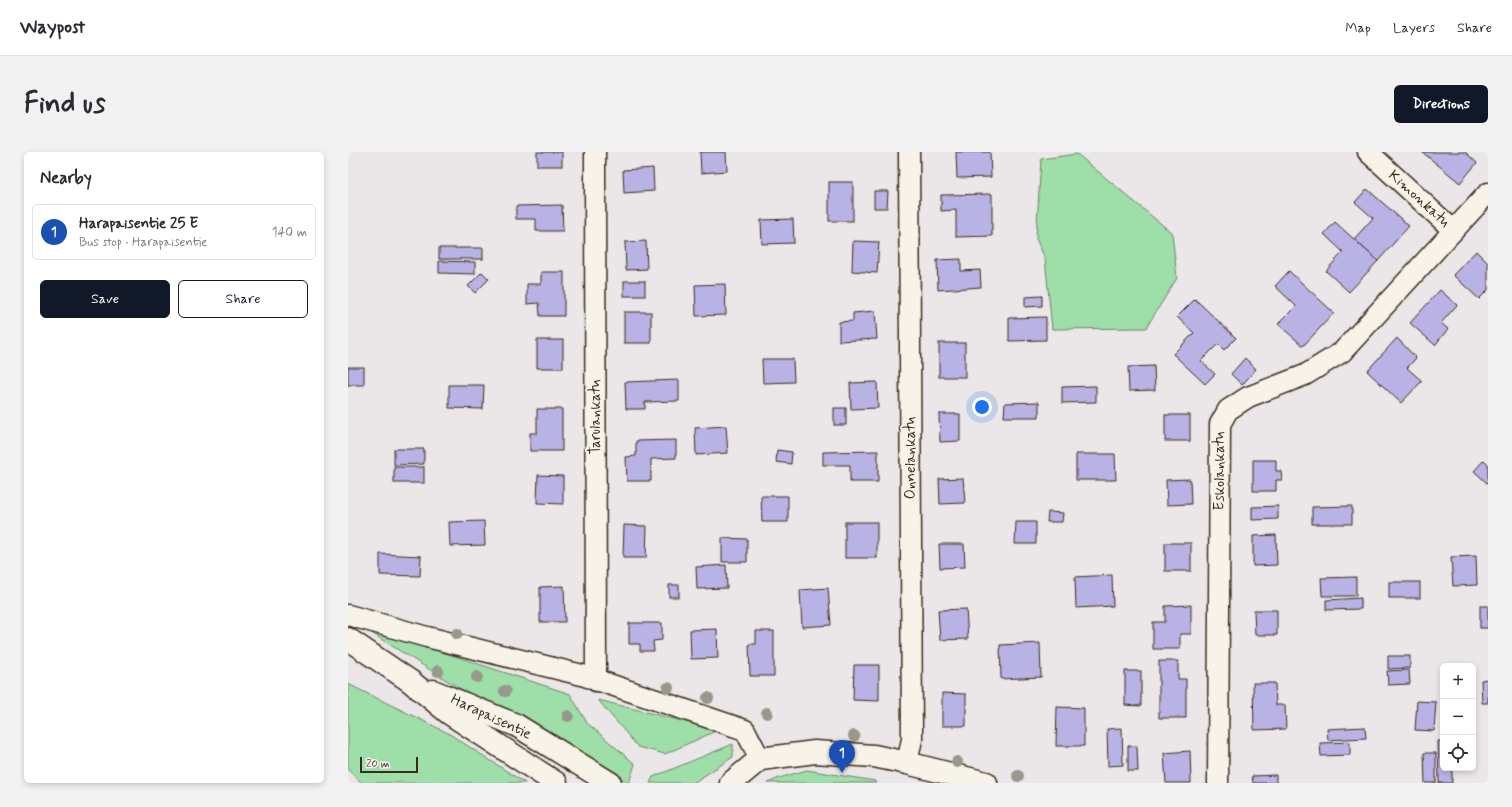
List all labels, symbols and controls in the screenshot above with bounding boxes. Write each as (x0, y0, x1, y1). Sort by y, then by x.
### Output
text: Waypost (20, 15, 85, 40)
text: Map (1345, 19, 1371, 37)
text: Layers (1393, 19, 1435, 37)
text: Share (1457, 19, 1492, 37)
button: Directions (1394, 85, 1488, 123)
text: Find us (24, 86, 105, 123)
street label: Kimonkatu (1384, 166, 1455, 232)
text: Nearby (40, 167, 92, 189)
text: Harapaisentie 25 E (79, 214, 198, 234)
text: 1 (51, 224, 57, 241)
text: 140 m (272, 224, 307, 241)
text: Bus stop · Harapaisentie (79, 234, 207, 251)
button: Save (40, 280, 170, 318)
button: Share (178, 280, 308, 318)
street label: Tarulankatu (586, 379, 606, 454)
your location (972, 397, 992, 417)
street label: Onnelankatu (901, 416, 921, 499)
street label: Eskolankatu (1210, 431, 1230, 511)
map controls (1440, 663, 1476, 771)
button: + (1440, 663, 1476, 699)
street label: Harapaisentie (447, 690, 535, 744)
button: − (1440, 699, 1476, 735)
button: locate (1440, 735, 1476, 771)
pin: 1 (829, 740, 855, 773)
scale bar (360, 755, 418, 774)
text: 20 m (366, 757, 389, 771)

